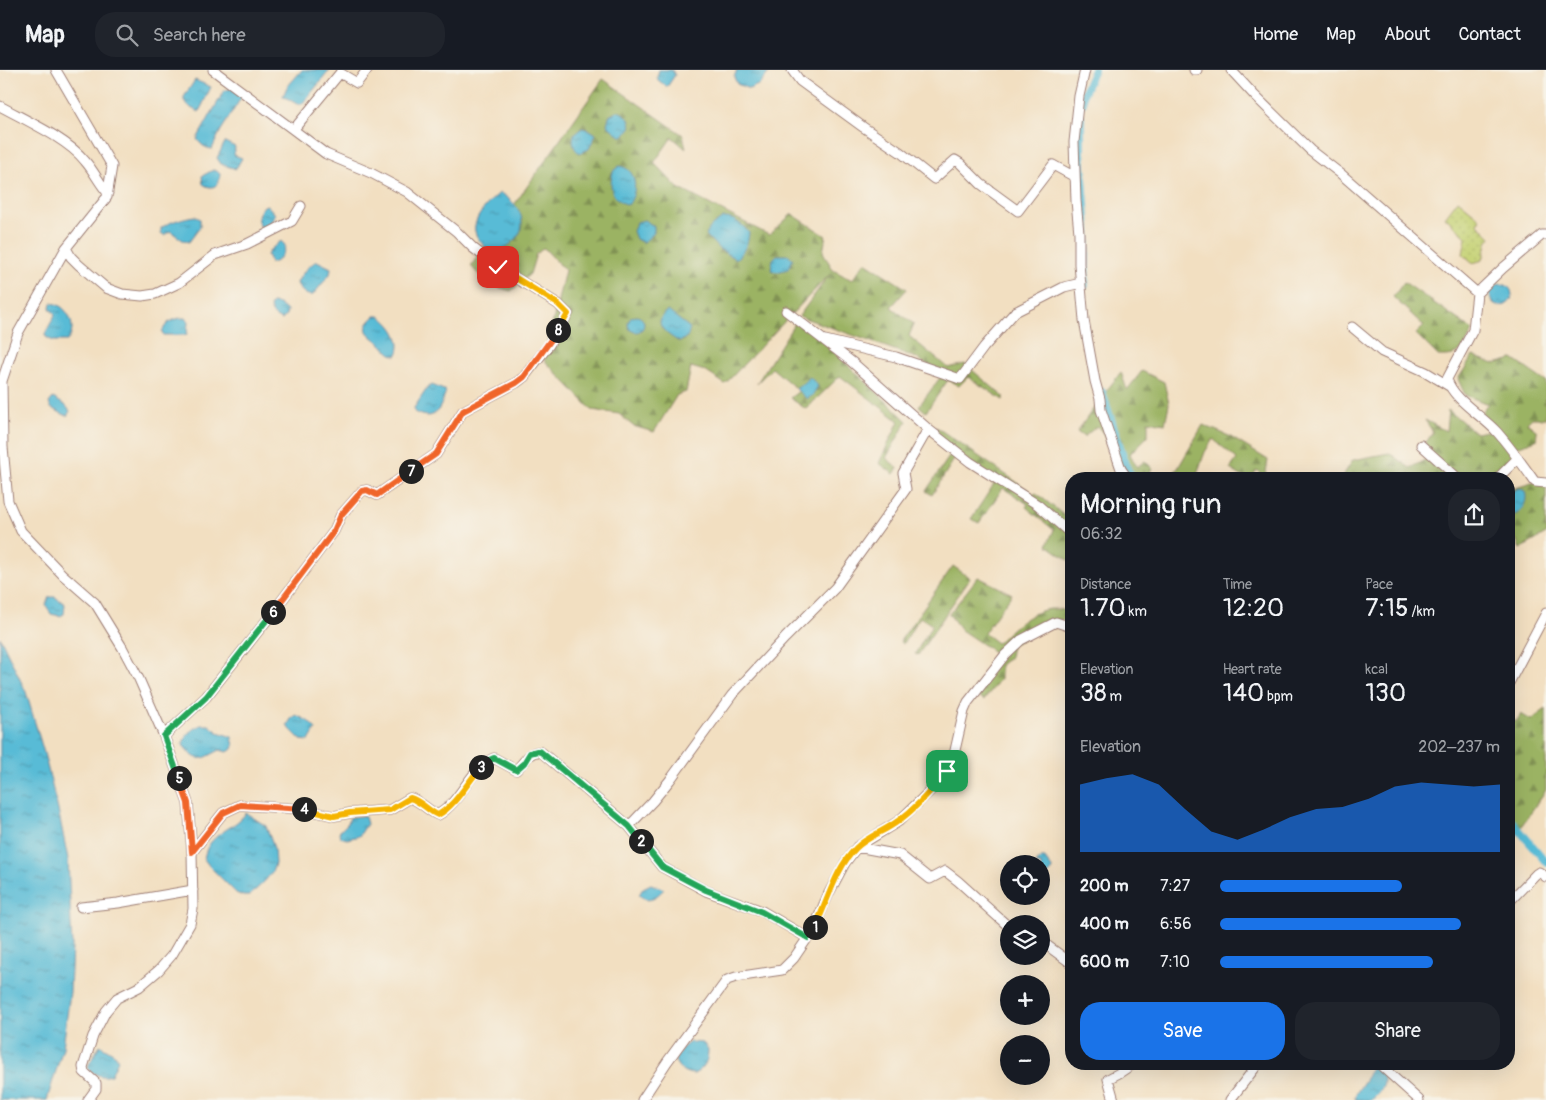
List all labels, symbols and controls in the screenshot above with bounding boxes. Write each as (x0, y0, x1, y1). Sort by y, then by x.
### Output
search box (95, 12, 445, 57)
text: Map (25, 20, 65, 49)
icon: search (113, 21, 141, 49)
text: Search here (153, 23, 246, 47)
text: Home (1253, 23, 1298, 46)
text: Map (1326, 23, 1356, 46)
text: About (1384, 23, 1430, 46)
text: Contact (1458, 23, 1521, 46)
pin (477, 246, 519, 288)
icon: check (484, 253, 512, 281)
pin: 8 (546, 318, 570, 342)
text: 8 (555, 322, 562, 339)
pin: 7 (398, 458, 424, 484)
text: 7 (408, 463, 415, 480)
text: Morning run (1080, 487, 1222, 522)
button: share (1448, 489, 1500, 541)
text: 06:32 (1080, 524, 1122, 544)
text: Distance (1080, 576, 1131, 593)
text: Time (1223, 576, 1252, 593)
text: Pace (1365, 576, 1393, 593)
text: 1.70 (1080, 593, 1126, 624)
text: 12:20 (1223, 593, 1284, 624)
text: 7:15 (1365, 593, 1409, 624)
pin: 6 (260, 600, 286, 624)
text: km (1126, 603, 1147, 620)
text: /km (1409, 603, 1435, 620)
text: 6 (269, 604, 278, 621)
text: Elevation (1080, 661, 1133, 678)
text: Heart rate (1223, 661, 1282, 678)
text: kcal (1365, 661, 1388, 678)
text: 38 (1080, 678, 1107, 709)
text: 140 (1223, 678, 1264, 709)
text: 130 (1365, 678, 1406, 709)
text: m (1107, 688, 1122, 705)
text: bpm (1264, 688, 1293, 705)
text: Elevation (1080, 737, 1141, 757)
text: 202–237 m (1418, 737, 1500, 757)
pin (926, 750, 968, 792)
pin: 3 (468, 754, 494, 780)
icon: arrive (933, 757, 961, 785)
text: 3 (478, 759, 485, 776)
pin: 5 (166, 766, 192, 790)
text: 5 (176, 770, 183, 787)
pin: 4 (292, 796, 316, 822)
text: 4 (300, 801, 309, 818)
pin: 2 (628, 828, 654, 854)
text: 2 (638, 833, 645, 850)
map controls (1000, 855, 1050, 1085)
button: locate (1000, 855, 1050, 905)
text: 200 m (1080, 876, 1128, 896)
text: 7:27 (1160, 876, 1190, 896)
pin: 1 (802, 914, 828, 940)
text: 400 m (1080, 914, 1129, 934)
text: 6:56 (1160, 914, 1192, 934)
button: layers (1000, 915, 1050, 965)
text: 1 (813, 919, 818, 936)
text: 600 m (1080, 952, 1129, 972)
text: 7:10 (1160, 952, 1190, 972)
button: + (1000, 975, 1050, 1025)
button: Save (1080, 1002, 1285, 1060)
button: Share (1295, 1002, 1500, 1060)
button: − (1000, 1035, 1050, 1085)

